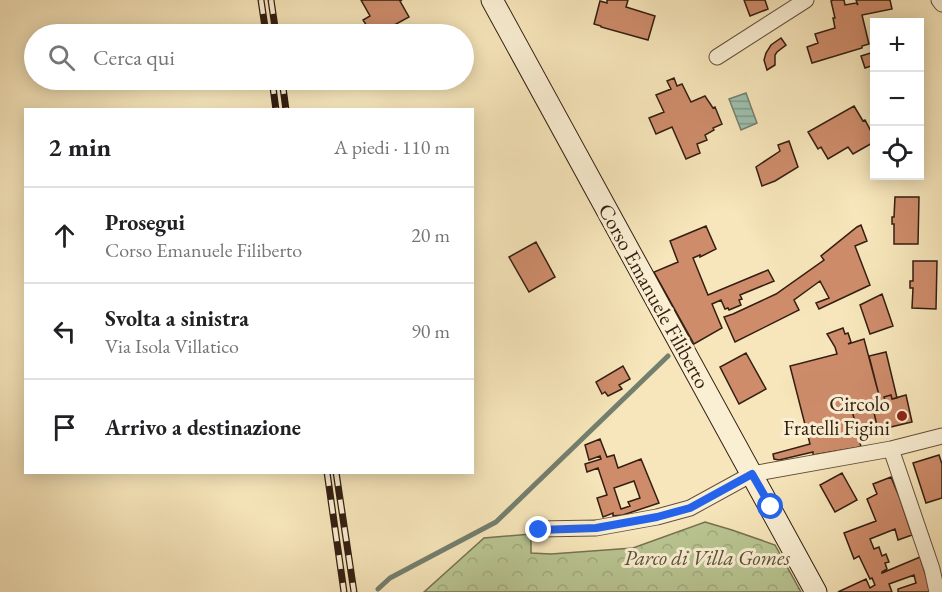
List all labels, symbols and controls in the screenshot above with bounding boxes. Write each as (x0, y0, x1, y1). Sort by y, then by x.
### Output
map controls (870, 18, 924, 180)
button: + (870, 18, 924, 72)
search box (24, 24, 474, 90)
icon: search (45, 41, 78, 74)
text: Cerca qui (93, 43, 175, 72)
button: − (870, 72, 924, 126)
button: locate (870, 126, 924, 180)
text: 2 min (48, 130, 111, 164)
text: A piedi · 110 m (334, 134, 450, 160)
street label: Corso Emanuele Filiberto (592, 199, 716, 393)
text: Prosegui (105, 208, 185, 237)
icon: ahead (48, 219, 81, 252)
text: 20 m (411, 222, 450, 248)
text: Corso Emanuele Filiberto (105, 237, 302, 263)
text: Svolta a sinistra (105, 304, 249, 333)
icon: left (48, 315, 81, 348)
text: 90 m (411, 318, 450, 344)
text: Via Isola Villatico (105, 333, 239, 359)
place label: Circolo Fratelli Figini (783, 390, 890, 441)
marker: Circolo Fratelli Figini (895, 409, 909, 423)
icon: arrive (48, 411, 81, 444)
text: Arrivo a destinazione (105, 413, 301, 442)
route start (757, 493, 783, 519)
route end (525, 516, 551, 542)
park label: Parco di Villa Gomes (624, 544, 790, 571)

